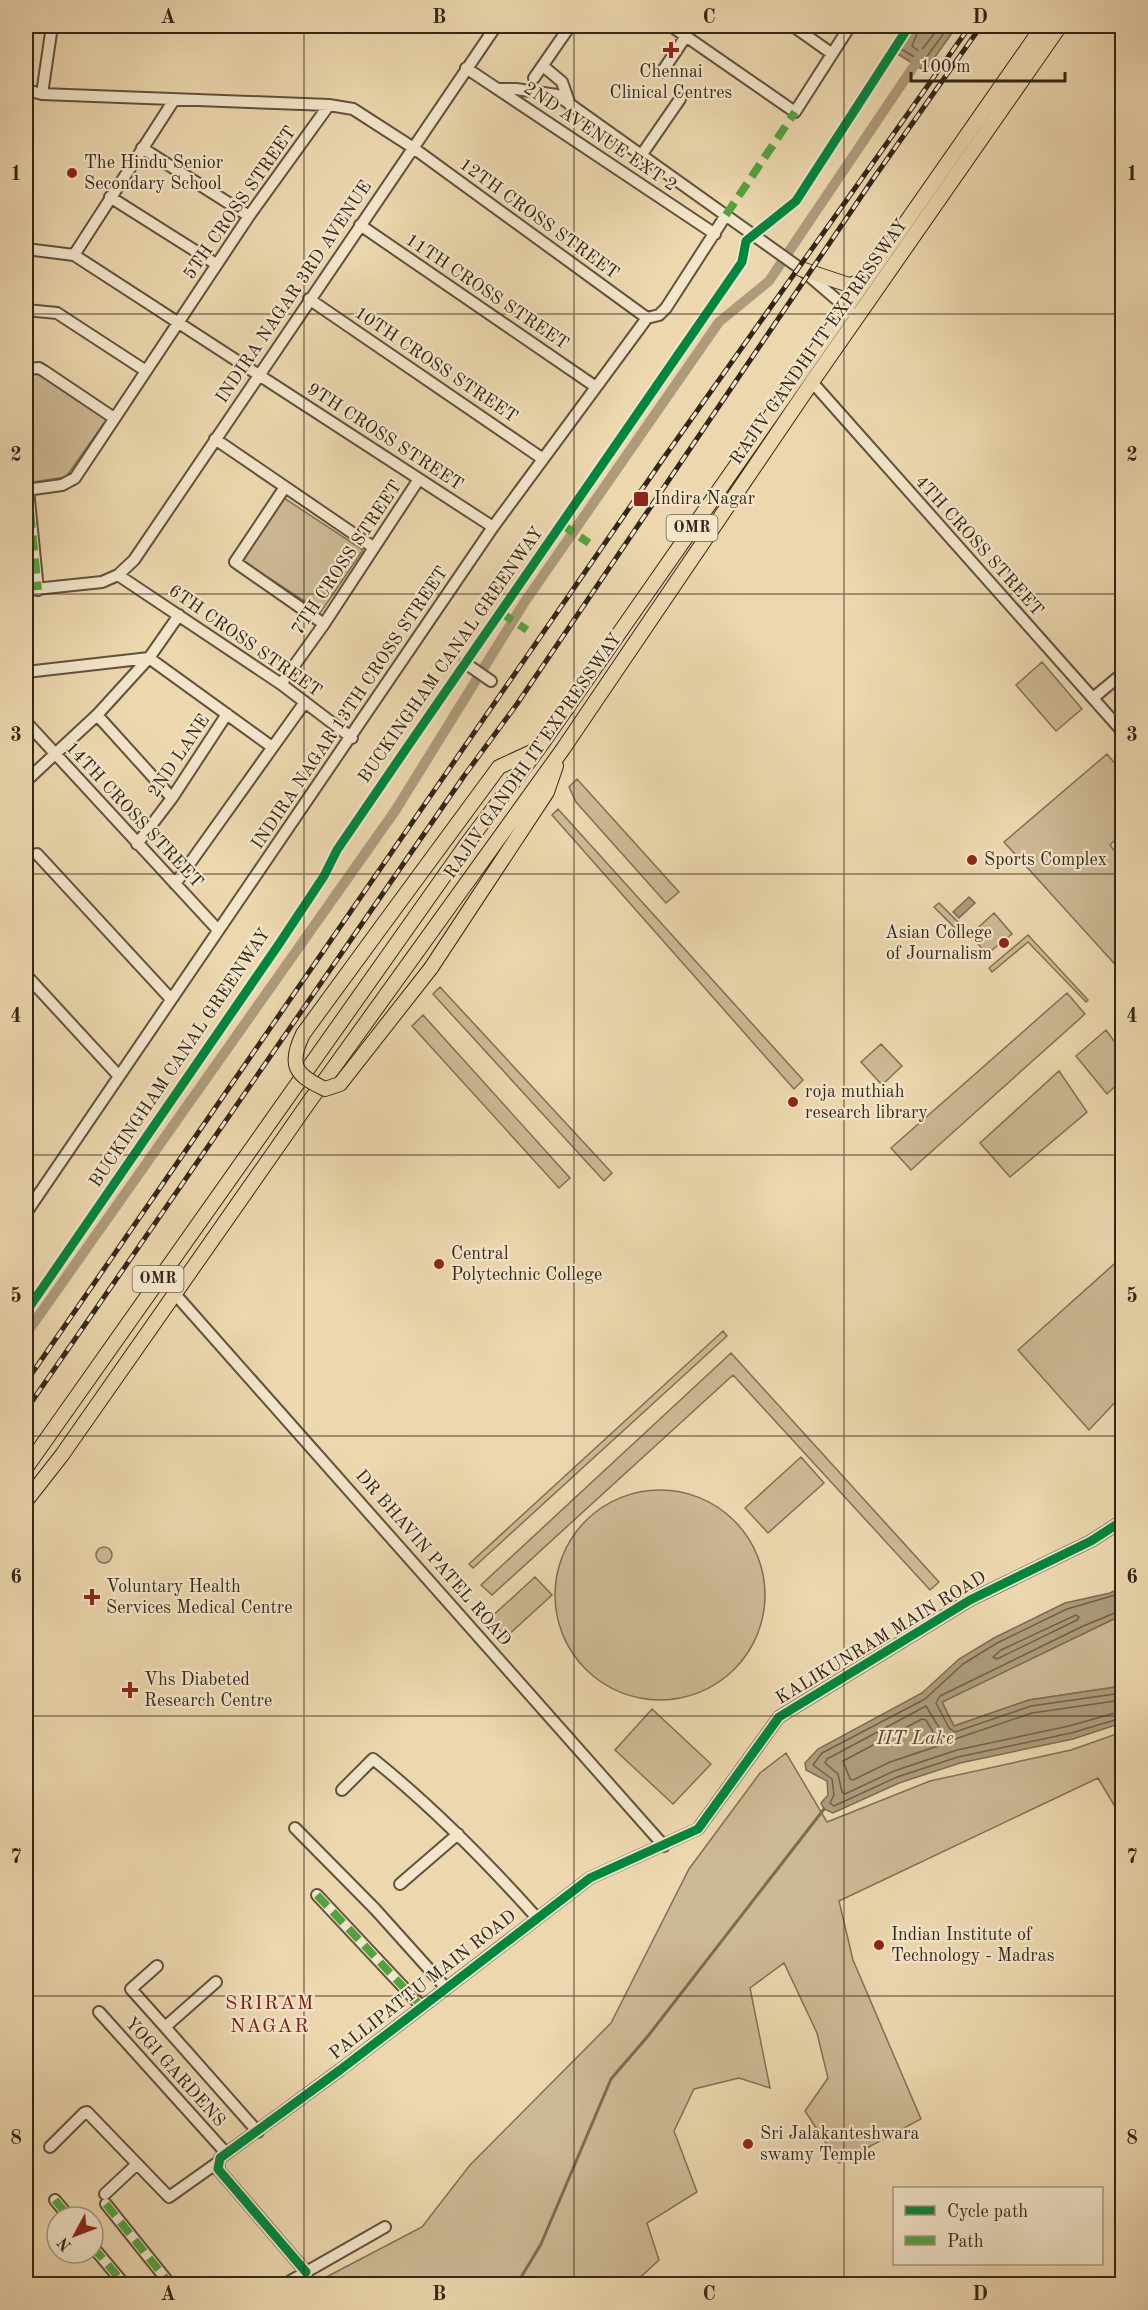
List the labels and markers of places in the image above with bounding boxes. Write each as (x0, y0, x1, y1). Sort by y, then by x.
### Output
marker: Chennai Clinical Centres (662, 41, 680, 59)
place label: Chennai Clinical Centres (610, 63, 733, 102)
place label: The Hindu Senior Secondary School (84, 154, 224, 193)
marker: The Hindu Senior Secondary School (65, 166, 79, 180)
marker: Indira Nagar (632, 490, 650, 508)
place label: Indira Nagar (654, 490, 756, 508)
place label: Sports Complex (984, 851, 1107, 869)
marker: Sports Complex (965, 853, 979, 867)
place label: Asian College of Journalism (885, 924, 992, 963)
marker: Asian College of Journalism (997, 936, 1011, 950)
place label: roja muthiah research library (805, 1083, 928, 1122)
marker: roja muthiah research library (786, 1095, 800, 1109)
place label: Central Polytechnic College (451, 1245, 602, 1284)
marker: Central Polytechnic College (432, 1257, 446, 1271)
place label: Voluntary Health Services Medical Centre (106, 1578, 292, 1617)
marker: Voluntary Health Services Medical Centre (83, 1588, 101, 1606)
place label: Vhs Diabeted Research Centre (144, 1671, 272, 1710)
marker: Vhs Diabeted Research Centre (121, 1681, 139, 1699)
place label: Indian Institute of Technology - Madras (891, 1926, 1055, 1965)
marker: Indian Institute of Technology - Madras (872, 1938, 886, 1952)
place label: Sri Jalakanteshwara swamy Temple (760, 2125, 920, 2164)
marker: Sri Jalakanteshwara swamy Temple (741, 2137, 755, 2151)

